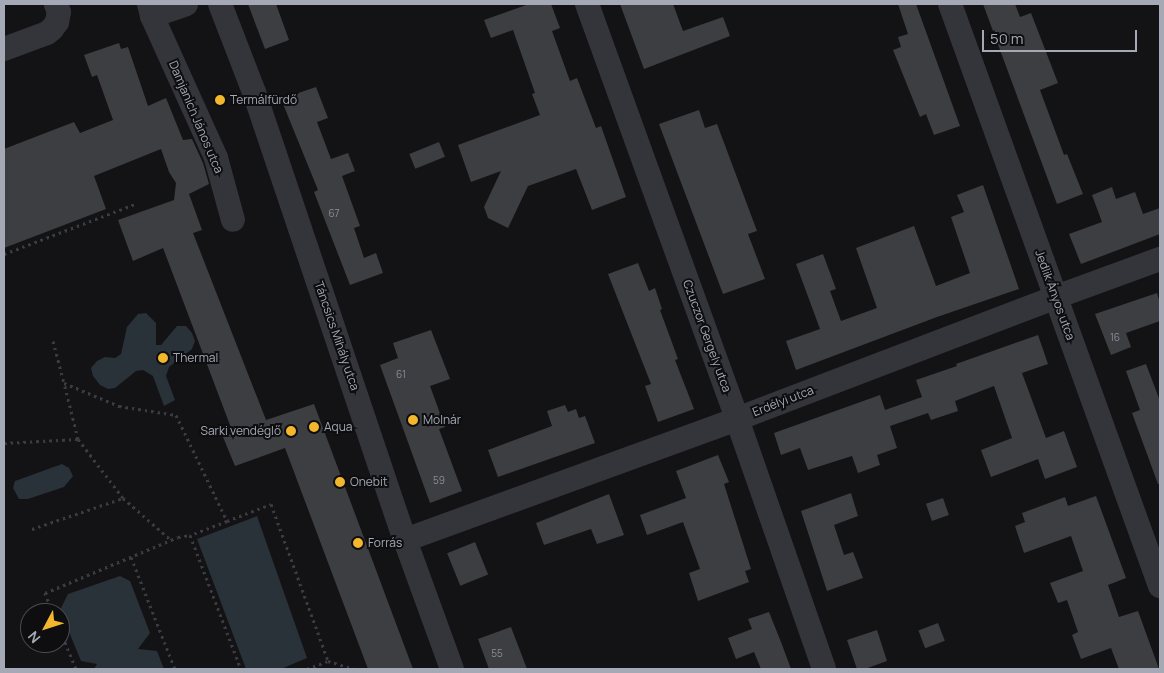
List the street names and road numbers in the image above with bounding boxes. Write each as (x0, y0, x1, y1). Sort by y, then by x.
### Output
street label: Damjanich János utca (166, 59, 226, 175)
street label: Jedlik Ányos utca (1032, 248, 1078, 342)
street label: Czuczor Gergely utca (680, 278, 734, 394)
street label: Táncsics Mihály utca (312, 280, 362, 392)
street label: Erdélyi utca (750, 383, 816, 419)

